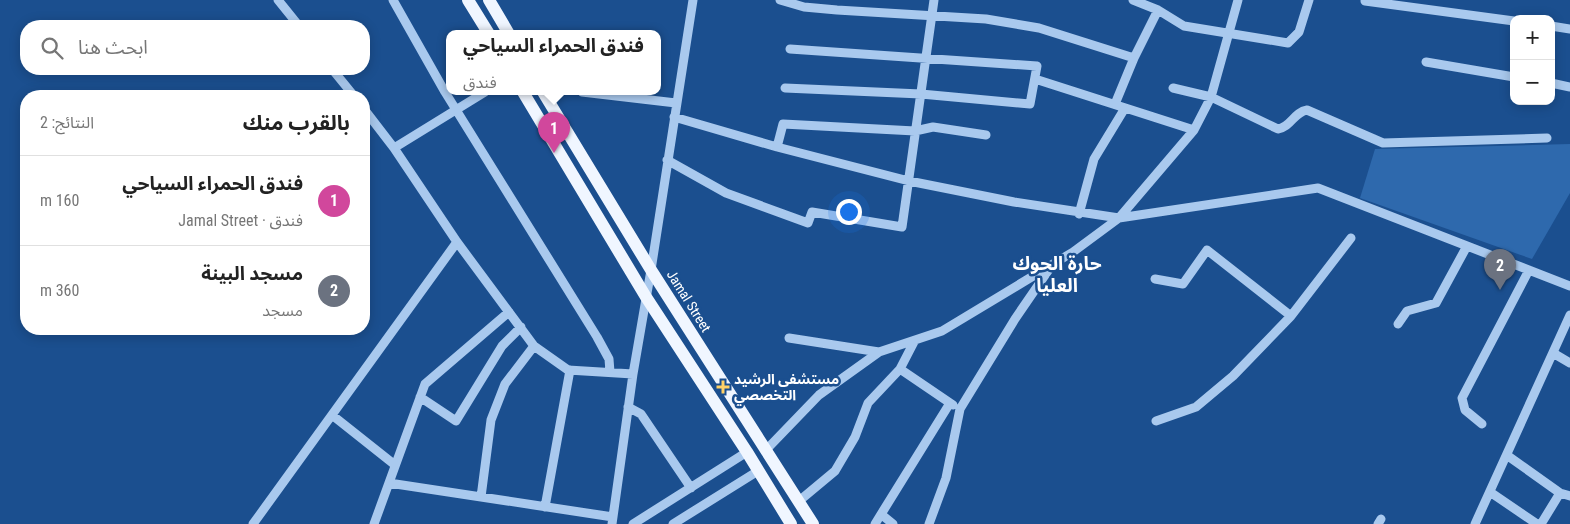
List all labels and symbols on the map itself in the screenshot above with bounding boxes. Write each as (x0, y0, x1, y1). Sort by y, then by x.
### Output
pin: 1 (538, 112, 570, 153)
your location (836, 199, 862, 225)
pin: 2 (1484, 249, 1516, 290)
district label: حارة الحوك العليا (1012, 252, 1102, 297)
street label: Jamal Street (664, 267, 714, 335)
place label: مستشفى الرشيد التخصصي (734, 371, 839, 406)
marker: مستشفى الرشيد التخصصي (716, 380, 730, 394)

